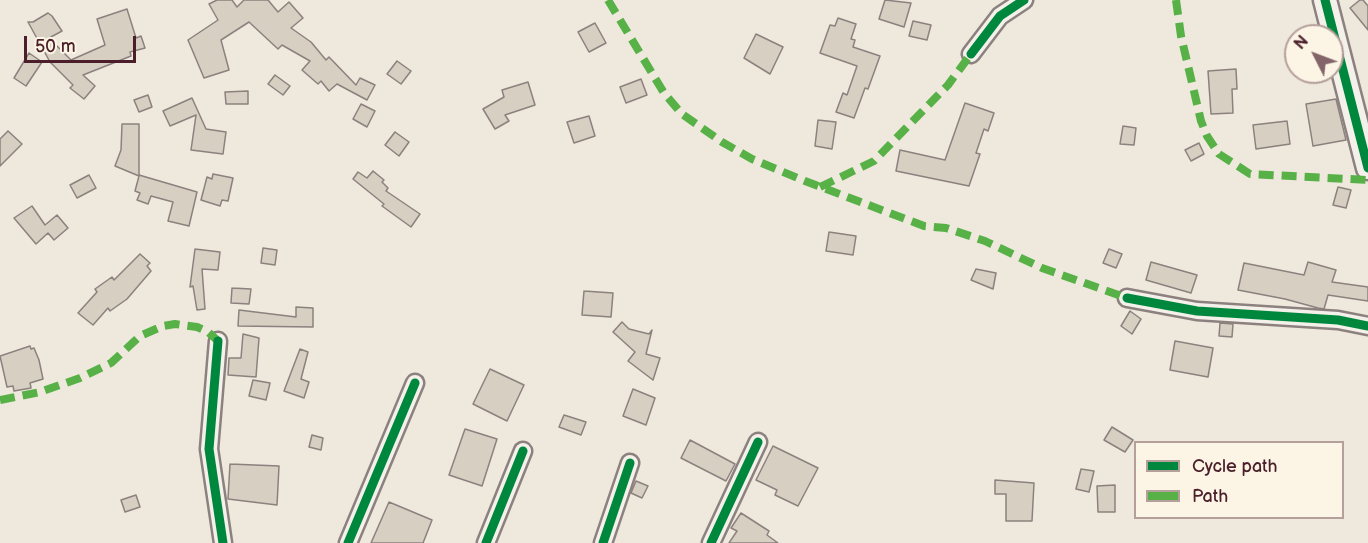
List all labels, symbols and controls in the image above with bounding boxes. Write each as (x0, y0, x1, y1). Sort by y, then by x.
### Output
scale bar (27, 24, 140, 62)
north arrow (1284, 24, 1344, 84)
text: N (1291, 32, 1313, 54)
text: 50 m (35, 36, 76, 57)
legend (1134, 441, 1344, 519)
text: Cycle path (1192, 456, 1278, 477)
text: Path (1192, 486, 1228, 507)

